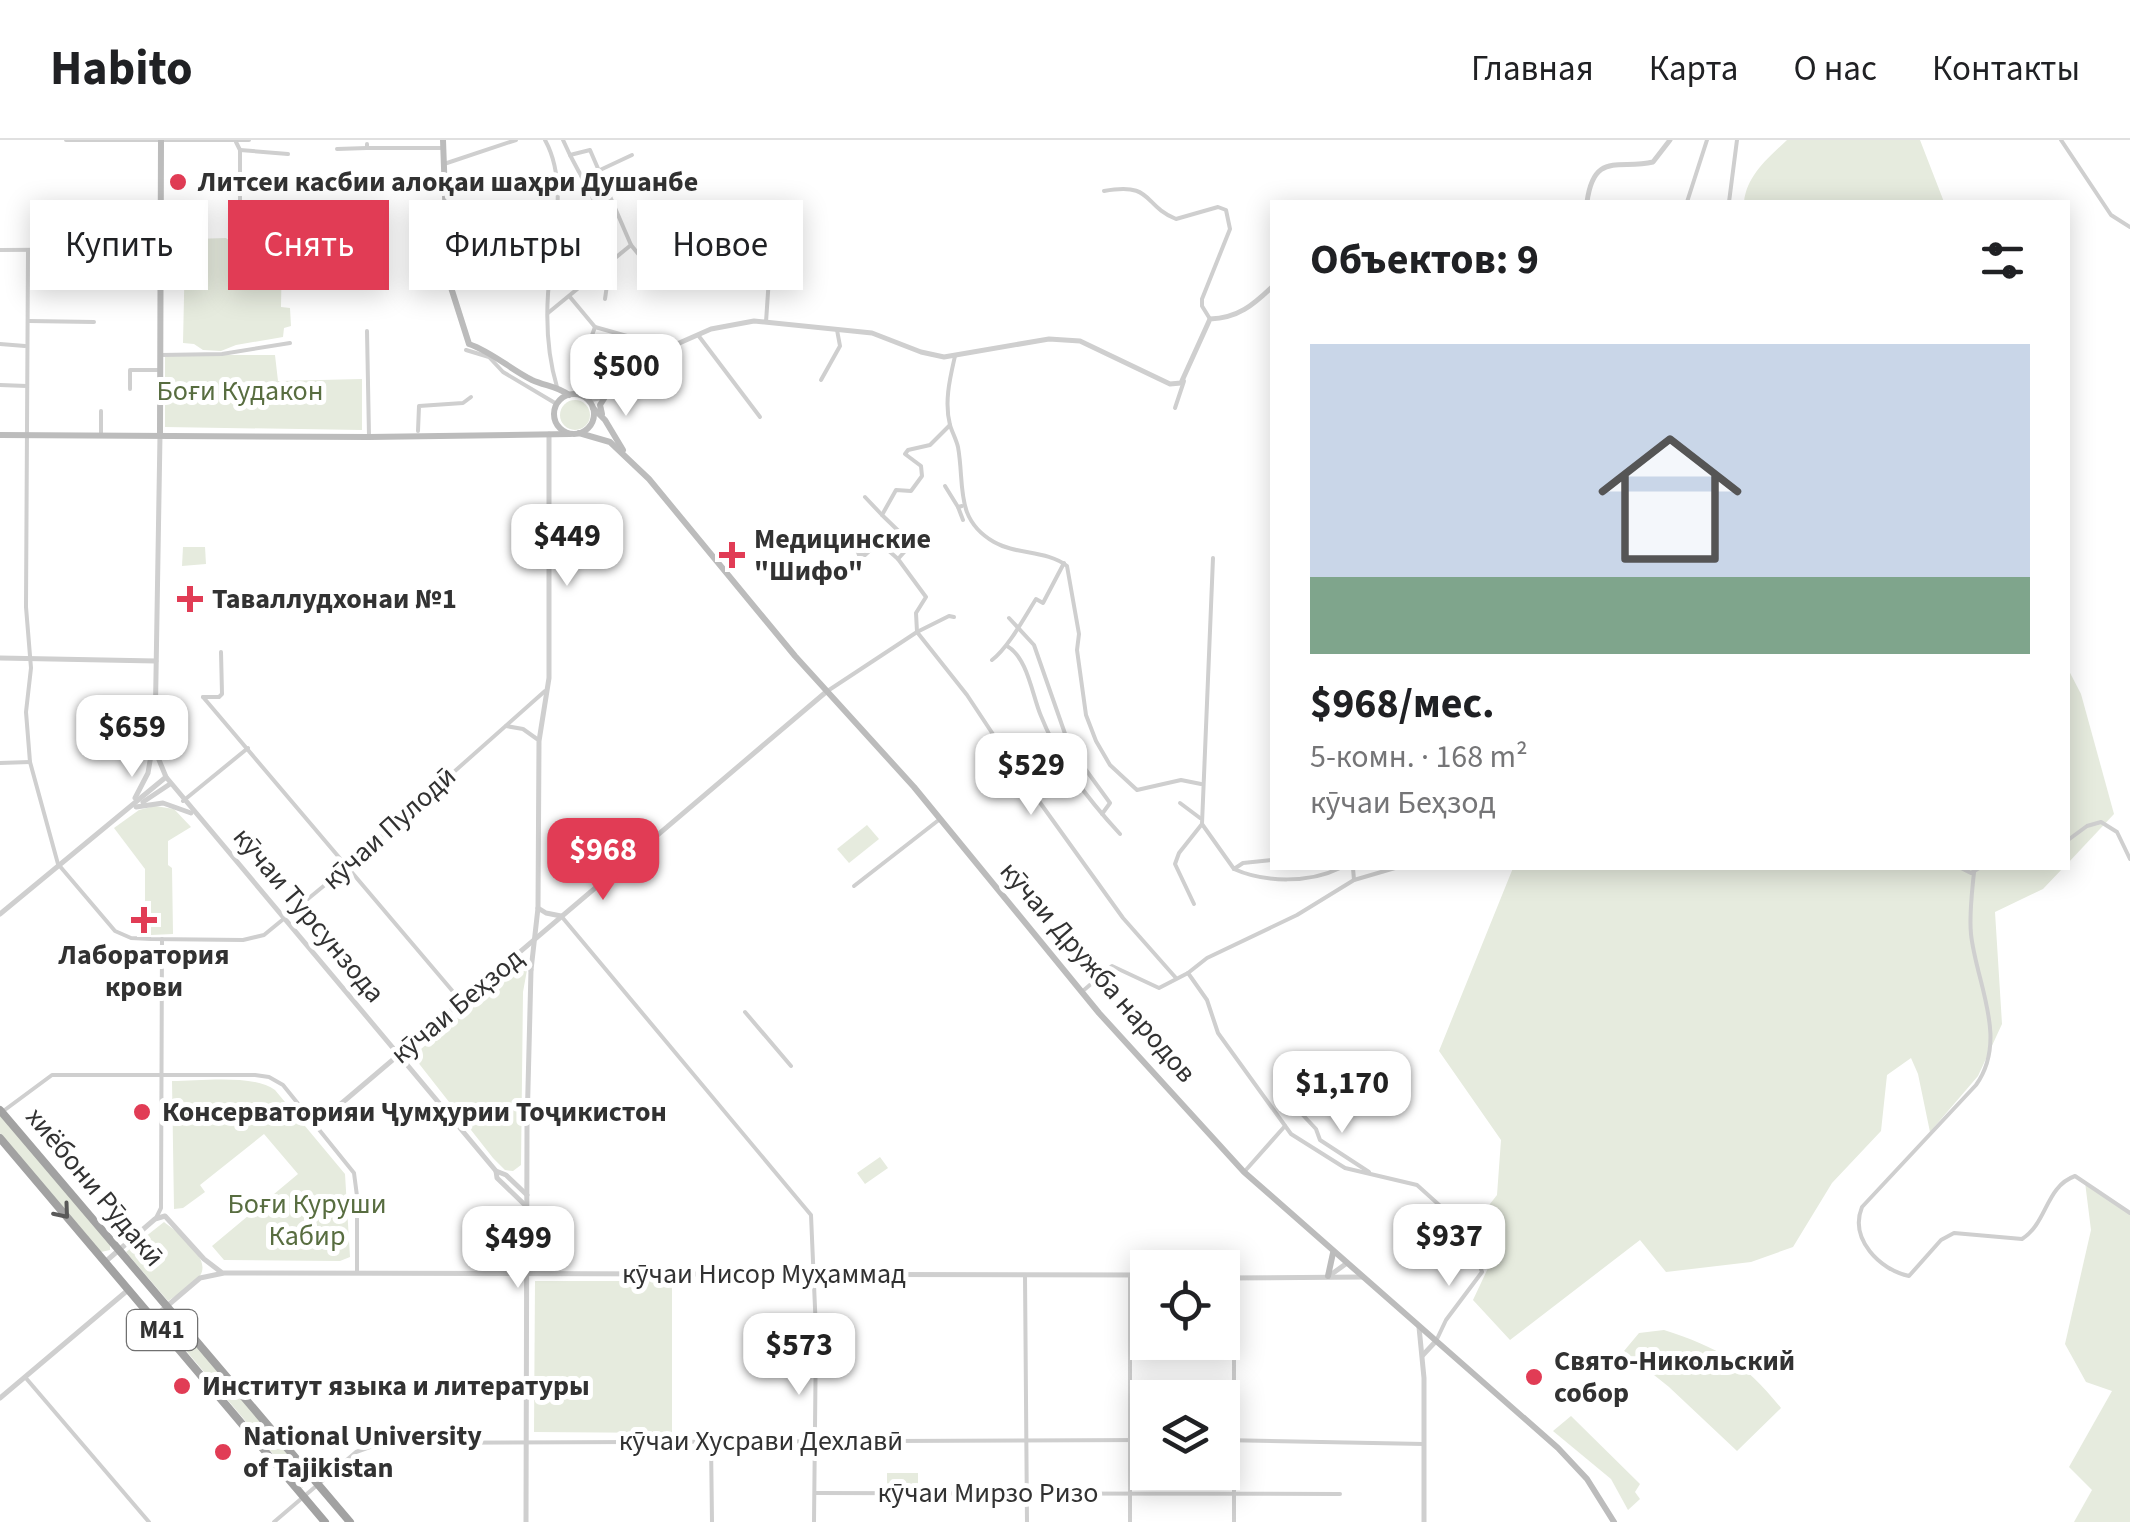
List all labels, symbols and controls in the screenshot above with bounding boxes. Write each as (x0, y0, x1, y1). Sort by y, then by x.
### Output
text: Habito (50, 35, 193, 103)
text: Главная (1471, 44, 1594, 94)
text: Карта (1649, 44, 1738, 94)
text: О нас (1793, 44, 1877, 94)
text: Контакты (1932, 44, 2080, 94)
place label: Литсеи касбии алоқаи шаҳри Душанбе (197, 162, 698, 202)
marker: Литсеи касбии алоқаи шаҳри Душанбе (167, 171, 189, 193)
chip: Купить (30, 200, 208, 290)
chip: Снять (228, 200, 389, 290)
chip: Фильтры (409, 200, 617, 290)
chip: Новое (637, 200, 803, 290)
text: Объектов: 9 (1310, 230, 1539, 290)
icon: filters (1975, 233, 2030, 288)
pin: $500 (567, 334, 685, 419)
text: $500 (592, 343, 660, 389)
park label: Боғи Кудакон (157, 371, 323, 411)
icon: home (1580, 409, 1760, 589)
pin: $449 (508, 504, 626, 589)
text: $449 (533, 513, 601, 559)
place label: Медицинские "Шифо" (754, 519, 931, 591)
marker: Медицинские "Шифо" (719, 542, 745, 568)
place label: Таваллудхонаи №1 (212, 579, 457, 619)
marker: Таваллудхонаи №1 (177, 586, 203, 612)
text: $968/мес. (1310, 674, 1495, 734)
pin: $659 (73, 695, 191, 780)
text: $659 (98, 704, 166, 750)
pin: $529 (972, 733, 1090, 818)
text: 5-комн. · 168 m² (1310, 734, 1528, 780)
text: $529 (997, 742, 1065, 788)
street label: кӯчаи Пулодӣ (313, 757, 465, 899)
text: кӯчаи Беҳзод (1310, 780, 1496, 826)
pin: $968 (544, 818, 662, 903)
street label: кӯчаи Турсунзода (224, 819, 394, 1011)
text: $968 (569, 827, 637, 873)
street label: кӯчаи Дружба народов (990, 853, 1206, 1091)
marker: Лаборатория крови (131, 907, 157, 933)
place label: Лаборатория крови (58, 935, 229, 1007)
street label: кӯчаи Беҳзод (382, 938, 532, 1074)
pin: $1,170 (1261, 1051, 1423, 1136)
text: $1,170 (1295, 1060, 1389, 1106)
place label: Консерваторияи Ҷумҳурии Тоҷикистон (162, 1092, 667, 1132)
street label: хиёбони Рӯдакӣ (16, 1099, 174, 1275)
marker: Консерваторияи Ҷумҳурии Тоҷикистон (131, 1101, 153, 1123)
park label: Боғи Куруши Кабир (227, 1184, 387, 1256)
one-way arrow (51, 1201, 69, 1219)
pin: $937 (1390, 1204, 1508, 1289)
pin: $499 (459, 1206, 577, 1291)
text: $937 (1415, 1213, 1483, 1259)
text: $499 (484, 1215, 552, 1261)
map controls (1130, 1250, 1240, 1490)
button: locate (1130, 1250, 1240, 1360)
street label: кӯчаи Нисор Муҳаммад (622, 1254, 906, 1294)
road number: M41 (127, 1310, 197, 1350)
pin: $573 (740, 1313, 858, 1398)
text: $573 (765, 1322, 833, 1368)
place label: Свято-Никольский собор (1554, 1341, 1795, 1413)
place label: Институт языка и литературы (202, 1366, 590, 1406)
marker: Свято-Никольский собор (1523, 1366, 1545, 1388)
marker: Институт языка и литературы (171, 1375, 193, 1397)
button: layers (1130, 1380, 1240, 1490)
place label: National University of Tajikistan (243, 1416, 482, 1488)
street label: кӯчаи Хусрави Дехлавӣ (619, 1421, 903, 1461)
marker: National University of Tajikistan (212, 1441, 234, 1463)
street label: кӯчаи Мирзо Ризо (878, 1473, 1098, 1513)

